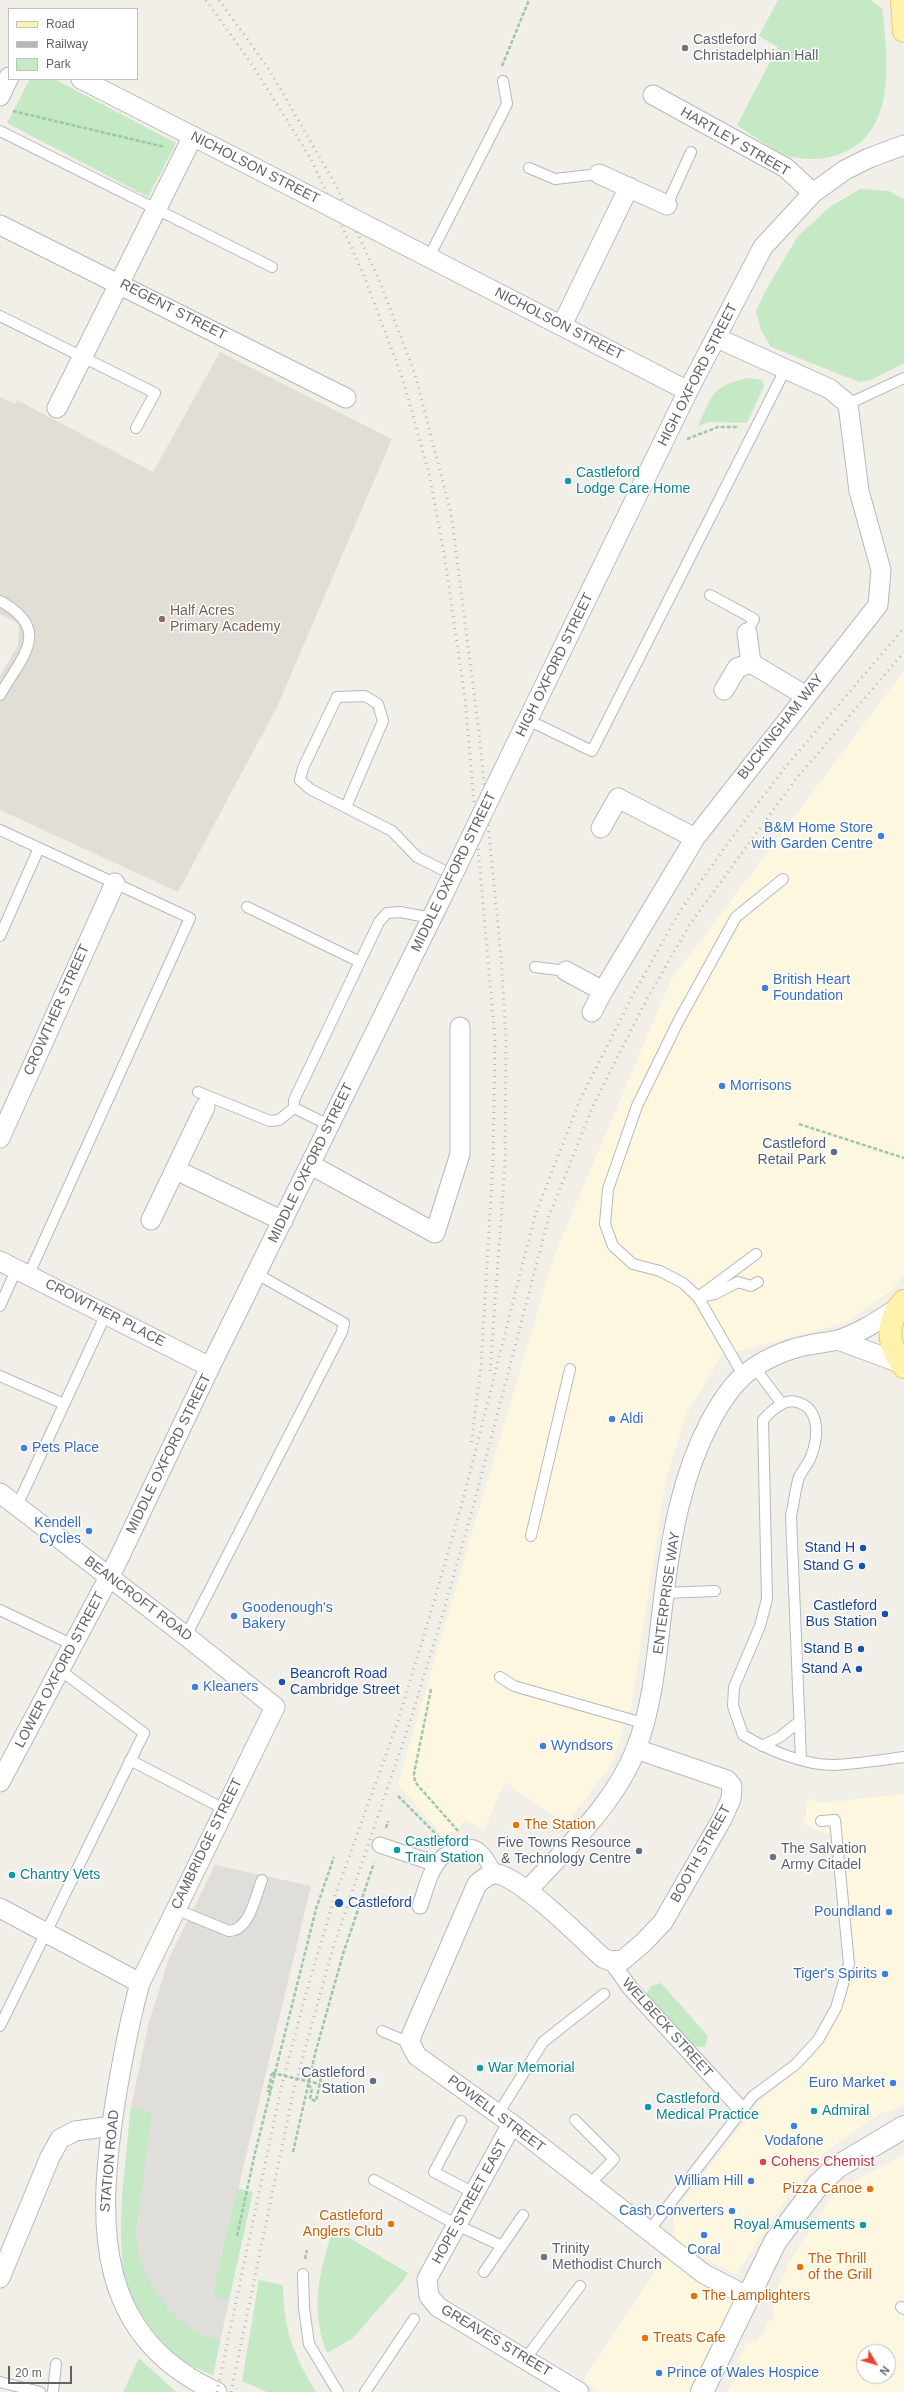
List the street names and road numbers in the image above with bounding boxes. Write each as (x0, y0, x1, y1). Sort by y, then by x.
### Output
street label: HARTLEY STREET (677, 104, 793, 180)
street label: NICHOLSON STREET (188, 128, 322, 208)
street label: REGENT STREET (117, 276, 229, 344)
street label: NICHOLSON STREET (492, 284, 626, 364)
street label: HIGH OXFORD STREET (655, 301, 741, 449)
street label: HIGH OXFORD STREET (513, 590, 597, 740)
street label: BUCKINGHAM WAY (735, 671, 827, 783)
street label: MIDDLE OXFORD STREET (408, 789, 500, 955)
street label: CROWTHER STREET (21, 942, 93, 1078)
street label: MIDDLE OXFORD STREET (265, 1080, 357, 1246)
street label: CROWTHER PLACE (42, 1275, 168, 1351)
street label: MIDDLE OXFORD STREET (123, 1371, 215, 1537)
street label: ENTERPRISE WAY (650, 1531, 684, 1655)
street label: BEANCROFT ROAD (81, 1553, 195, 1645)
street label: LOWER OXFORD STREET (12, 1589, 108, 1751)
street label: CAMBRIDGE STREET (168, 1776, 246, 1912)
street label: BOOTH STREET (667, 1802, 735, 1906)
street label: WELBECK STREET (618, 1975, 716, 2081)
street label: POWELL STREET (444, 2072, 548, 2156)
street label: STATION ROAD (97, 2109, 123, 2213)
street label: HOPE STREET EAST (429, 2137, 511, 2267)
street label: GREAVES STREET (438, 2301, 554, 2381)

